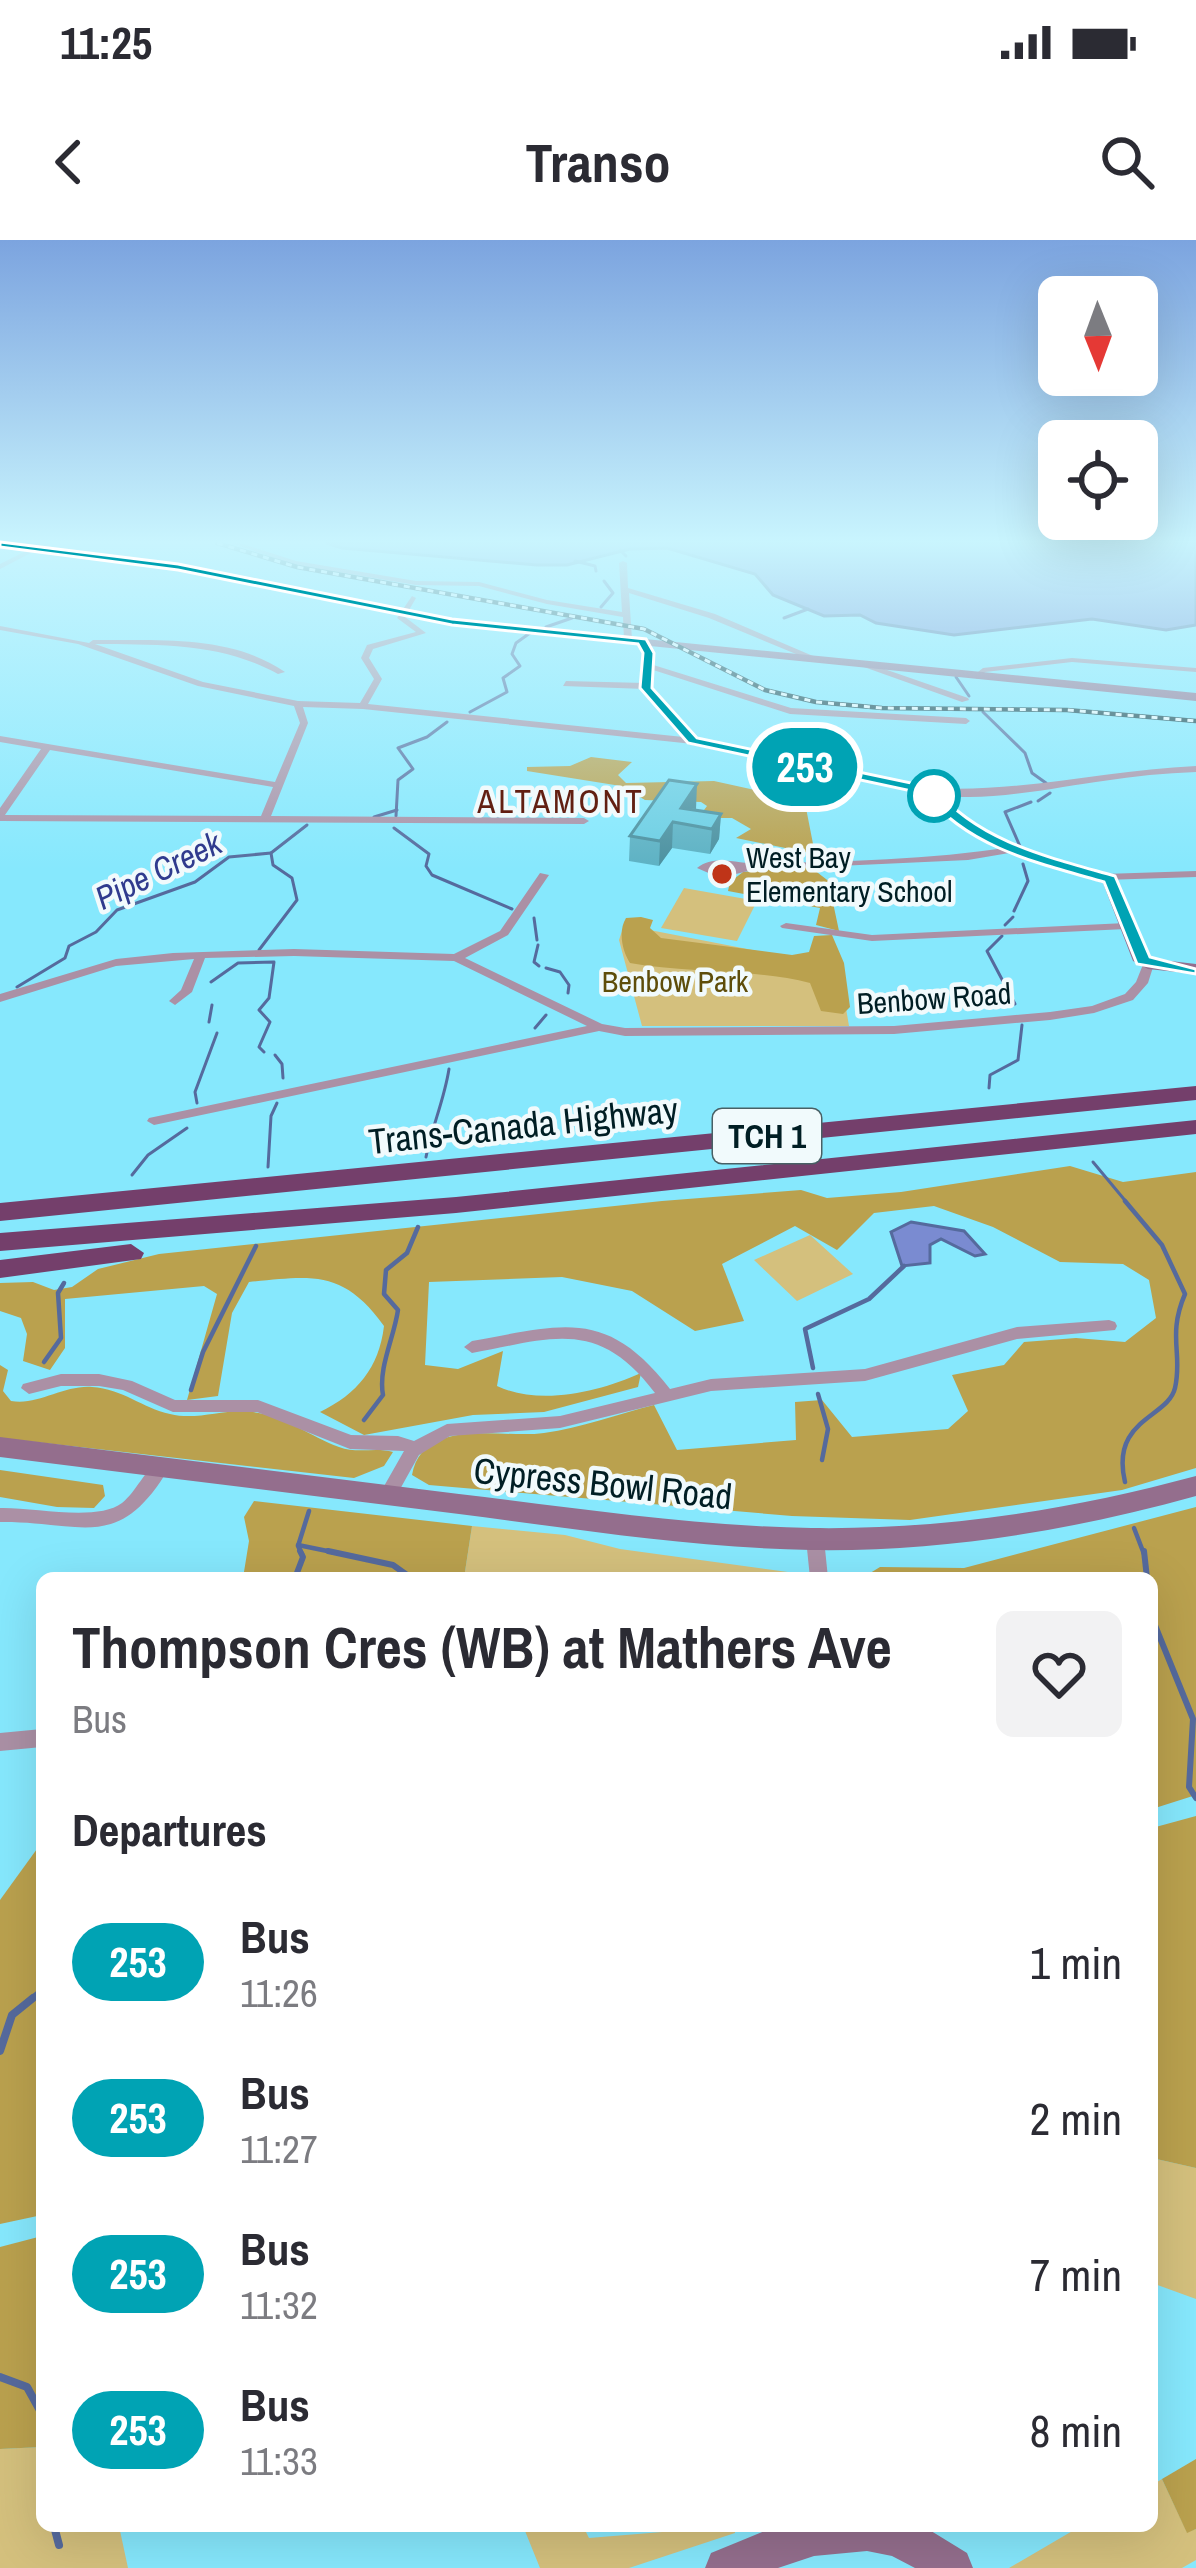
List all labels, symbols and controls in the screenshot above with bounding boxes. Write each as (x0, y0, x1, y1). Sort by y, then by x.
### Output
text: 11:25 (60, 12, 152, 73)
text: Transo (525, 126, 671, 199)
icon: back (36, 129, 102, 195)
icon: search (1094, 129, 1160, 195)
north arrow (1038, 276, 1158, 396)
map controls (1038, 276, 1158, 540)
button: locate (1038, 420, 1158, 540)
line badge: 253 (736, 728, 874, 806)
text: 253 (776, 739, 834, 795)
unlabelled marker (909, 771, 959, 821)
district label: ALTAMONT (476, 779, 645, 823)
water label: Pipe Creek (88, 820, 230, 919)
place label: West Bay Elementary School (746, 837, 952, 911)
marker: West Bay Elementary School (709, 861, 735, 887)
park label: Benbow Park (602, 961, 749, 1001)
street label: Benbow Road (856, 973, 1012, 1023)
street label: Trans-Canada Highway (366, 1085, 680, 1165)
road number: TCH 1 (713, 1109, 821, 1163)
street label: Cypress Bowl Road (472, 1446, 734, 1520)
text: Thompson Cres (WB) at Mathers Ave (72, 1609, 892, 1686)
button: heart (996, 1611, 1122, 1737)
text: Bus (72, 1693, 127, 1745)
text: Departures (72, 1799, 267, 1860)
text: Bus (240, 1906, 310, 1967)
text: 1 min (1030, 1932, 1122, 1993)
text: 253 (109, 1934, 167, 1990)
text: 11:26 (240, 1967, 318, 2019)
text: Bus (240, 2062, 310, 2123)
text: 2 min (1030, 2088, 1122, 2149)
text: 253 (109, 2090, 167, 2146)
text: 11:27 (240, 2123, 318, 2175)
text: Bus (240, 2218, 310, 2279)
text: 7 min (1030, 2244, 1122, 2305)
text: 253 (109, 2246, 167, 2302)
text: 11:32 (240, 2279, 318, 2331)
text: Bus (240, 2374, 310, 2435)
text: 8 min (1030, 2400, 1122, 2461)
text: 253 (109, 2402, 167, 2458)
text: 11:33 (240, 2435, 318, 2487)

